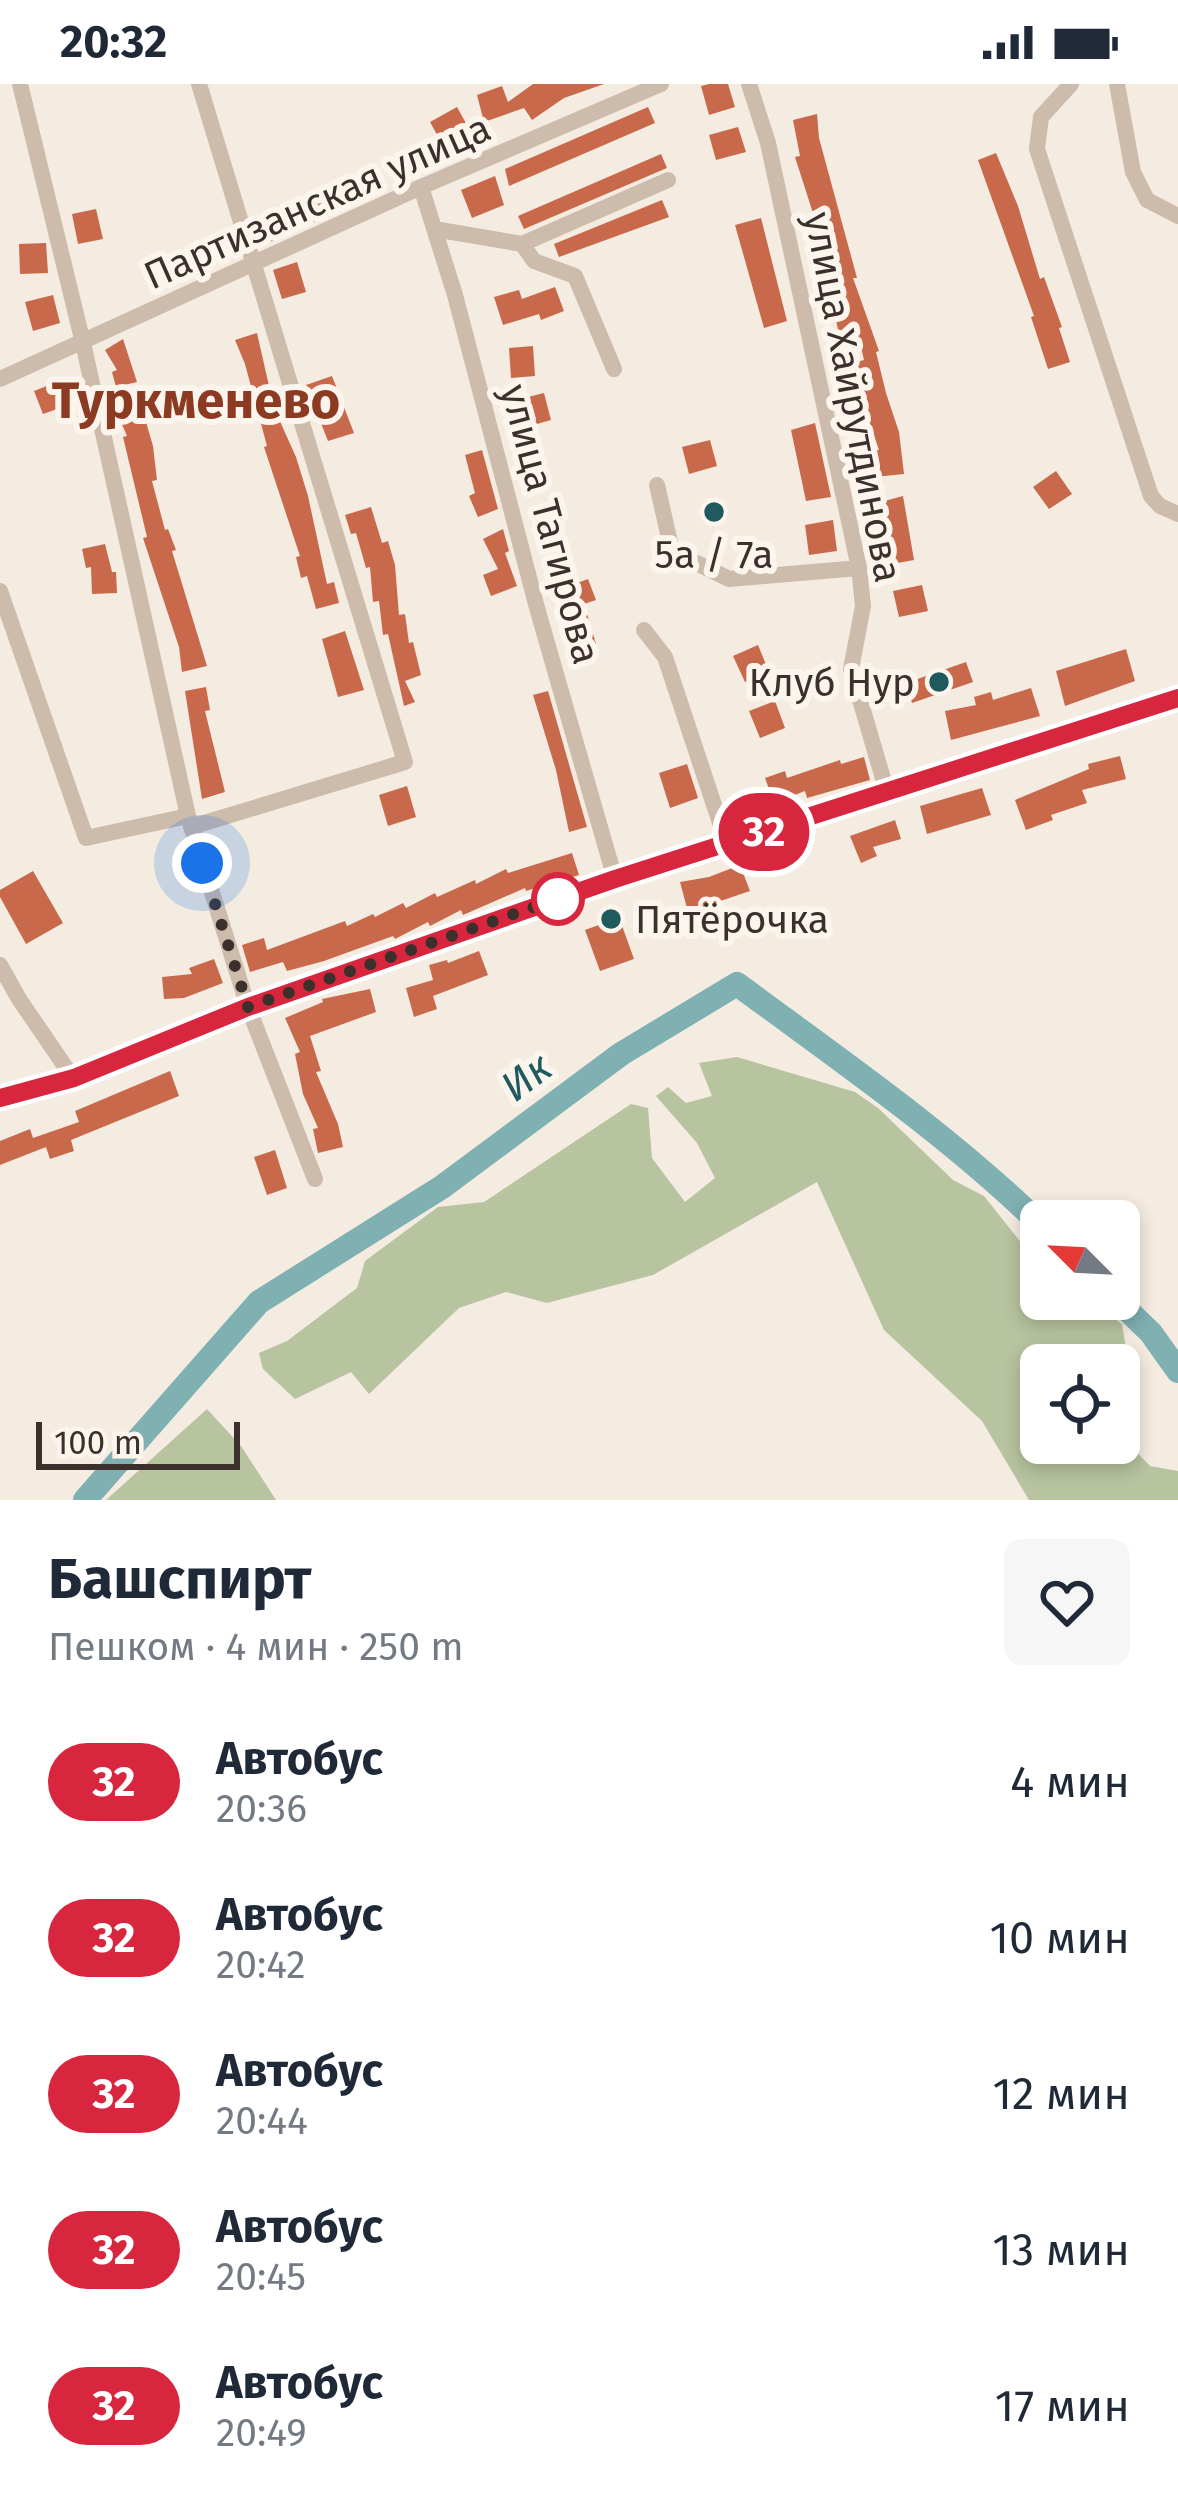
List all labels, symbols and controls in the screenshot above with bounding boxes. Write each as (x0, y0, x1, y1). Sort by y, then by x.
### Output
text: 20:32 (60, 15, 167, 69)
street label: Партизанская улица (137, 105, 498, 299)
street label: улица Хайрутдинова (795, 208, 911, 586)
district label: Туркменево (52, 370, 340, 432)
street label: улица Тагирова (491, 380, 609, 669)
marker: 5а / 7а (701, 499, 727, 525)
place label: 5а / 7а (654, 532, 774, 578)
place label: Клуб Нур (749, 660, 915, 706)
marker: Клуб Нур (926, 669, 952, 695)
line badge: 32 (710, 793, 818, 871)
text: 32 (742, 807, 786, 857)
your location (172, 833, 232, 893)
unlabelled marker (533, 874, 583, 924)
place label: Пятёрочка (635, 897, 829, 943)
marker: Пятёрочка (598, 906, 624, 932)
water label: Ик (491, 1042, 562, 1112)
north arrow (1020, 1200, 1140, 1320)
map controls (1020, 1200, 1140, 1464)
button: locate (1020, 1344, 1140, 1464)
scale bar (36, 1416, 240, 1469)
text: 100 m (54, 1423, 142, 1463)
button: heart (1004, 1539, 1130, 1665)
text: Башспирт (48, 1545, 312, 1613)
text: Пешком · 4 мин · 250 m (48, 1624, 464, 1670)
text: Автобус (216, 1732, 383, 1786)
text: 4 мин (1010, 1755, 1130, 1809)
text: 32 (92, 1757, 136, 1807)
text: 20:36 (216, 1786, 307, 1832)
text: Автобус (216, 1888, 383, 1942)
text: 10 мин (990, 1911, 1130, 1965)
text: 32 (92, 1913, 136, 1963)
text: 20:42 (216, 1942, 306, 1988)
text: Автобус (216, 2044, 383, 2098)
text: 12 мин (992, 2067, 1130, 2121)
text: 32 (92, 2069, 136, 2119)
text: 20:44 (216, 2098, 308, 2144)
text: Автобус (216, 2200, 383, 2254)
text: 13 мин (992, 2223, 1130, 2277)
text: 32 (92, 2225, 136, 2275)
text: 20:45 (216, 2254, 306, 2300)
text: Автобус (216, 2356, 383, 2410)
text: 17 мин (995, 2379, 1130, 2433)
text: 32 (92, 2381, 136, 2431)
text: 20:49 (216, 2410, 307, 2456)

